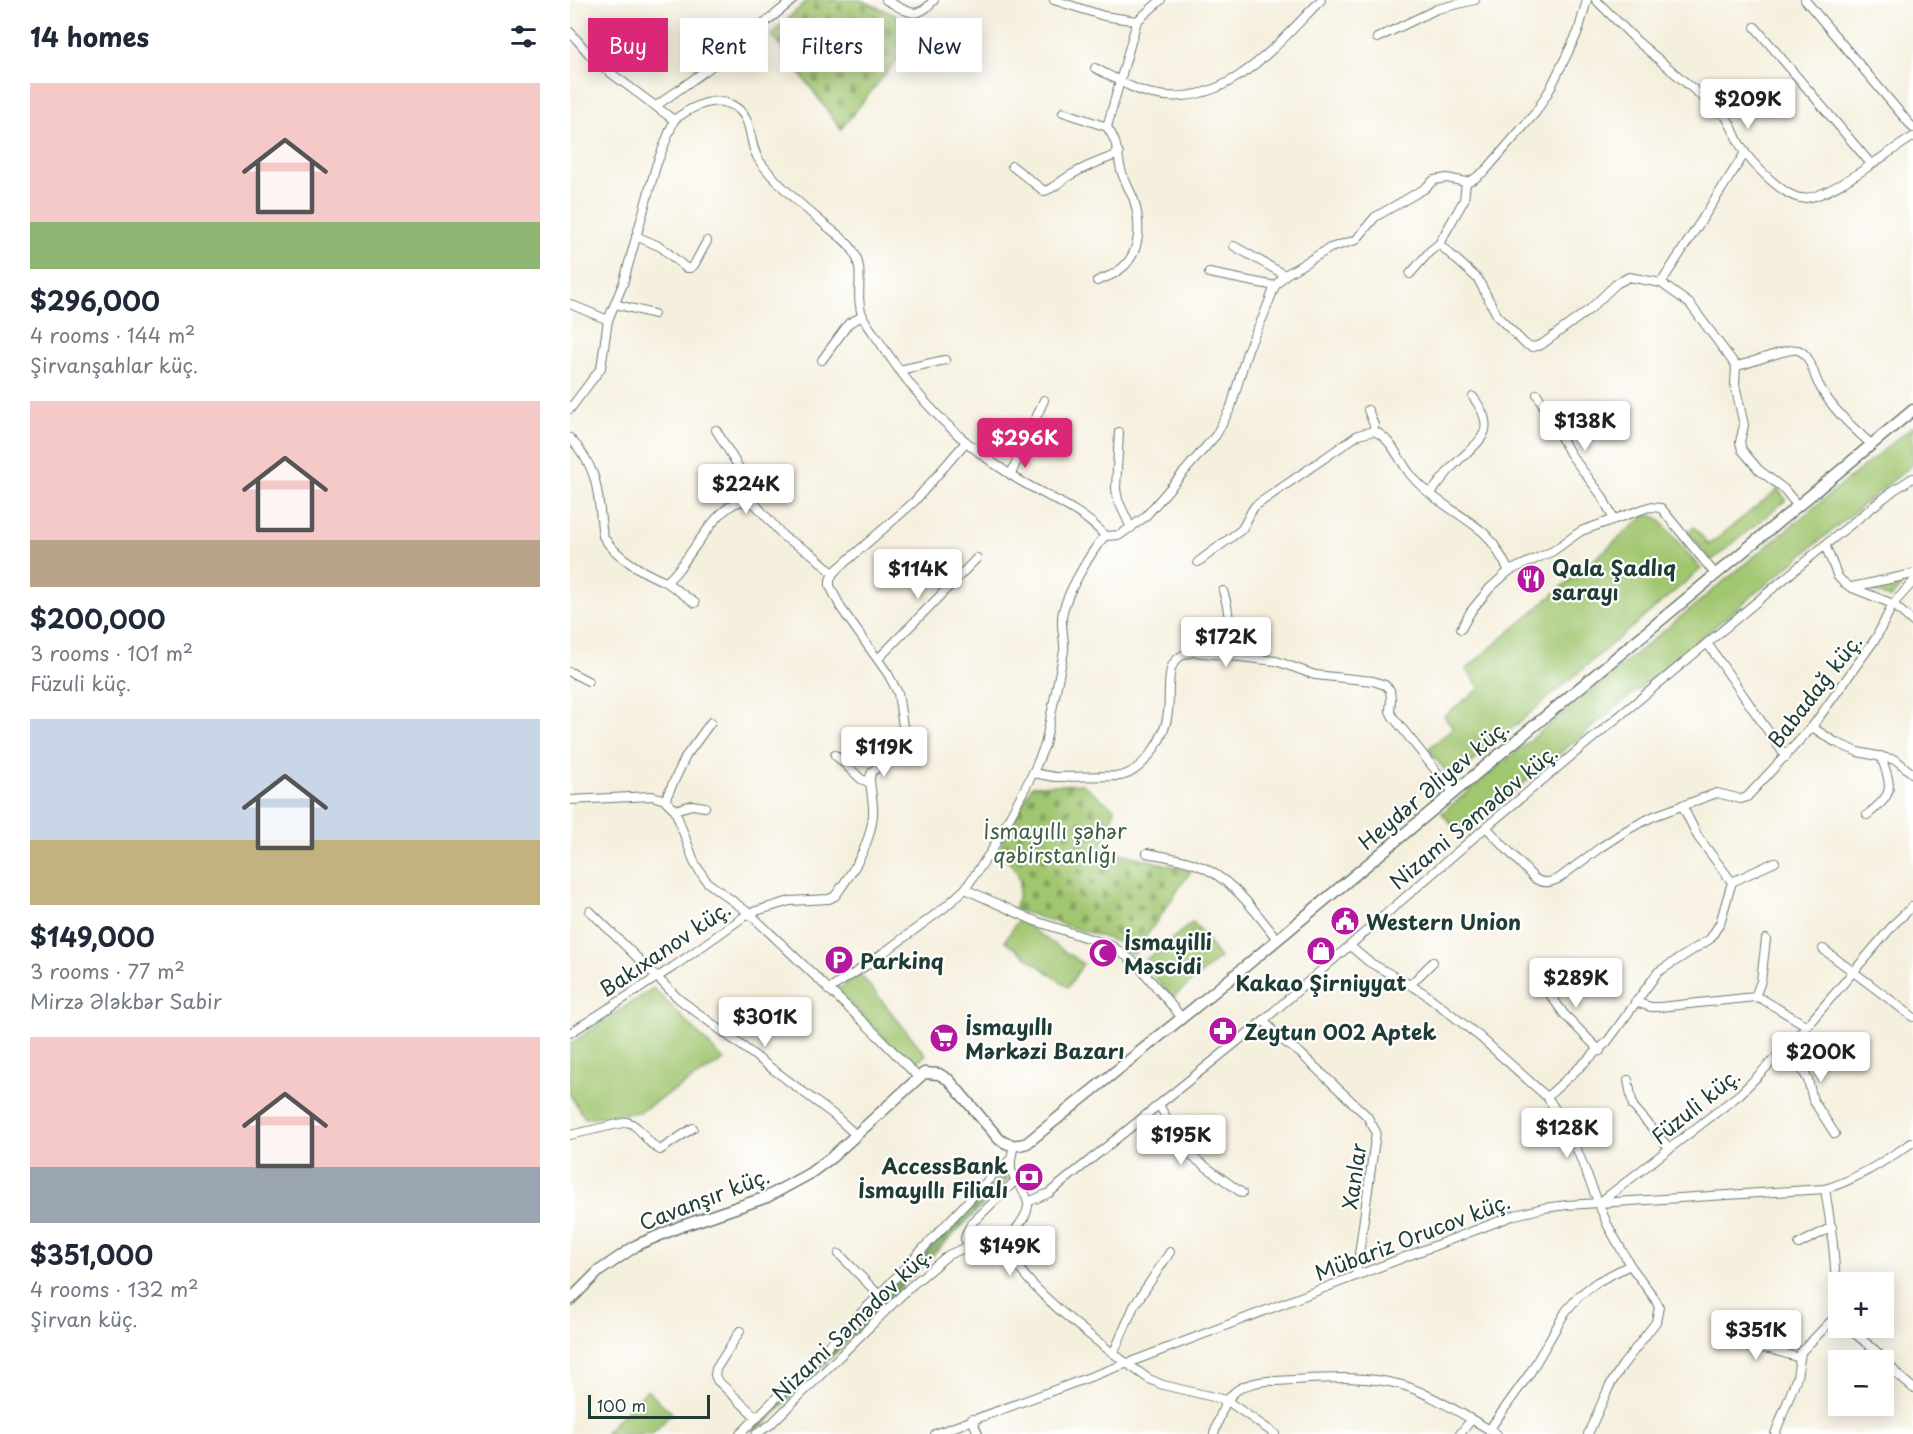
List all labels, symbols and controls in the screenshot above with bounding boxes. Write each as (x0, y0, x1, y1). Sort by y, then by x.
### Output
text: 14 homes (30, 17, 149, 56)
chip: Buy (588, 18, 668, 72)
chip: Rent (680, 18, 768, 72)
chip: Filters (780, 18, 884, 72)
chip: New (896, 18, 982, 72)
icon: filters (507, 20, 540, 53)
pin: $209K (1706, 79, 1790, 130)
text: $209K (1714, 83, 1782, 113)
icon: home (231, 122, 339, 230)
text: $296,000 (30, 281, 160, 320)
text: 4 rooms · 144 m² (30, 320, 195, 350)
text: Şirvanşahlar küç. (30, 350, 198, 380)
pin: $138K (1543, 401, 1627, 452)
text: $138K (1554, 405, 1616, 435)
pin: $296K (983, 418, 1067, 469)
text: $296K (991, 422, 1059, 452)
icon: home (231, 440, 339, 548)
pin: $224K (704, 464, 788, 515)
text: $224K (712, 468, 780, 498)
pin: $114K (876, 549, 960, 600)
place label: Qala Şadlıq sarayı (1552, 551, 1676, 607)
text: $114K (888, 553, 948, 583)
restaurant icon: Qala Şadlıq sarayı (1515, 563, 1547, 595)
text: $200,000 (30, 599, 165, 638)
pin: $172K (1184, 617, 1268, 668)
text: $172K (1195, 621, 1257, 651)
street label: Babadağ küç. (1759, 626, 1869, 754)
text: 3 rooms · 101 m² (30, 638, 193, 668)
text: Füzuli küç. (30, 668, 131, 698)
street label: Heydər Əliyev küç. (1351, 711, 1515, 857)
pin: $119K (842, 727, 926, 778)
text: $119K (855, 731, 913, 761)
street label: Nizami Səmədov küç. (1382, 736, 1564, 896)
icon: home (231, 758, 339, 866)
park label: İsmayıllı şəhər qəbirstanlığı (983, 814, 1127, 870)
street label: Bakıxanov küç. (592, 892, 736, 1004)
public building icon: Western Union (1329, 905, 1361, 937)
place label: Western Union (1366, 905, 1521, 937)
text: $149,000 (30, 917, 155, 956)
place label: İsmayilli Məscidi (1124, 925, 1212, 981)
shop icon: Kakao Şirniyyat (1305, 935, 1337, 967)
mosque icon: İsmayilli Məscidi (1087, 937, 1119, 969)
parking icon: Parkinq (823, 944, 855, 976)
place label: Parkinq (860, 944, 944, 976)
text: 3 rooms · 77 m² (30, 956, 185, 986)
pin: $289K (1534, 958, 1618, 1009)
text: $289K (1543, 962, 1609, 992)
place label: Kakao Şirniyyat (1235, 966, 1407, 998)
text: Mirzə Ələkbər Sabir (30, 986, 222, 1016)
pin: $301K (723, 997, 807, 1048)
text: $301K (733, 1001, 797, 1031)
place label: İsmayıllı Mərkəzi Bazarı (965, 1010, 1125, 1066)
pharmacy icon: Zeytun 002 Aptek (1207, 1015, 1239, 1047)
place label: Zeytun 002 Aptek (1244, 1015, 1436, 1047)
supermarket icon: İsmayıllı Mərkəzi Bazarı (928, 1022, 960, 1054)
pin: $200K (1779, 1032, 1863, 1083)
text: $200K (1786, 1036, 1856, 1066)
street label: Füzuli küç. (1644, 1059, 1746, 1151)
icon: home (231, 1076, 339, 1184)
pin: $128K (1525, 1108, 1609, 1159)
text: $128K (1535, 1112, 1599, 1142)
pin: $195K (1139, 1115, 1223, 1166)
text: $195K (1151, 1119, 1211, 1149)
street label: Xanlar (1333, 1140, 1374, 1211)
place label: AccessBank İsmayıllı Filialı (858, 1149, 1008, 1205)
street label: Cavanşır küç. (634, 1158, 774, 1238)
bank icon: AccessBank İsmayıllı Filialı (1013, 1161, 1045, 1193)
street label: Mübariz Orucov küç. (1310, 1184, 1514, 1288)
pin: $149K (968, 1226, 1052, 1277)
text: $149K (979, 1230, 1041, 1260)
text: $351,000 (30, 1235, 153, 1274)
street label: Nizami Səmədov küç. (764, 1238, 938, 1408)
map controls (1828, 1272, 1894, 1416)
button: + (1828, 1272, 1894, 1338)
text: 4 rooms · 132 m² (30, 1274, 199, 1304)
text: Şirvan küç. (30, 1304, 138, 1334)
pin: $351K (1714, 1310, 1798, 1361)
text: $351K (1725, 1314, 1787, 1344)
button: − (1828, 1350, 1894, 1416)
scale bar (588, 1392, 710, 1420)
text: 100 m (597, 1393, 646, 1417)

